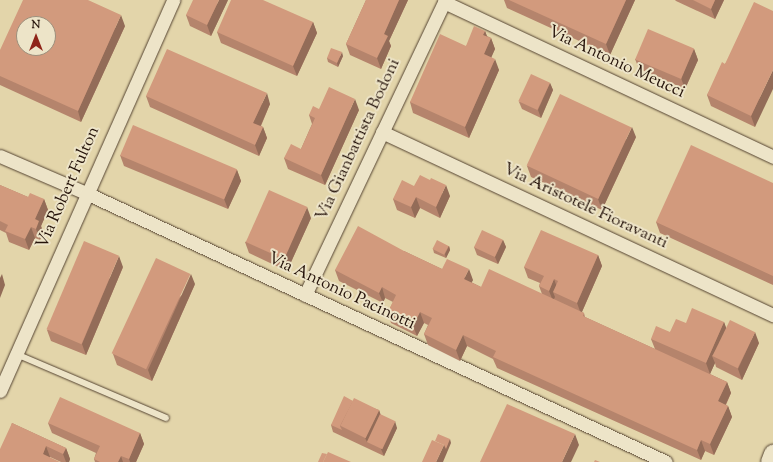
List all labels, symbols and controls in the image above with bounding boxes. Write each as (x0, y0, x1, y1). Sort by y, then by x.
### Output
north arrow (16, 16, 56, 56)
text: N (32, 17, 40, 33)
street label: Via Antonio Meucci (544, 22, 688, 104)
street label: Via Gianbattista Bodoni (312, 56, 406, 224)
street label: Via Robert Fulton (33, 124, 105, 252)
street label: Via Aristotele Fioravanti (499, 160, 671, 254)
street label: Via Antonio Pacinotti (264, 249, 418, 335)

